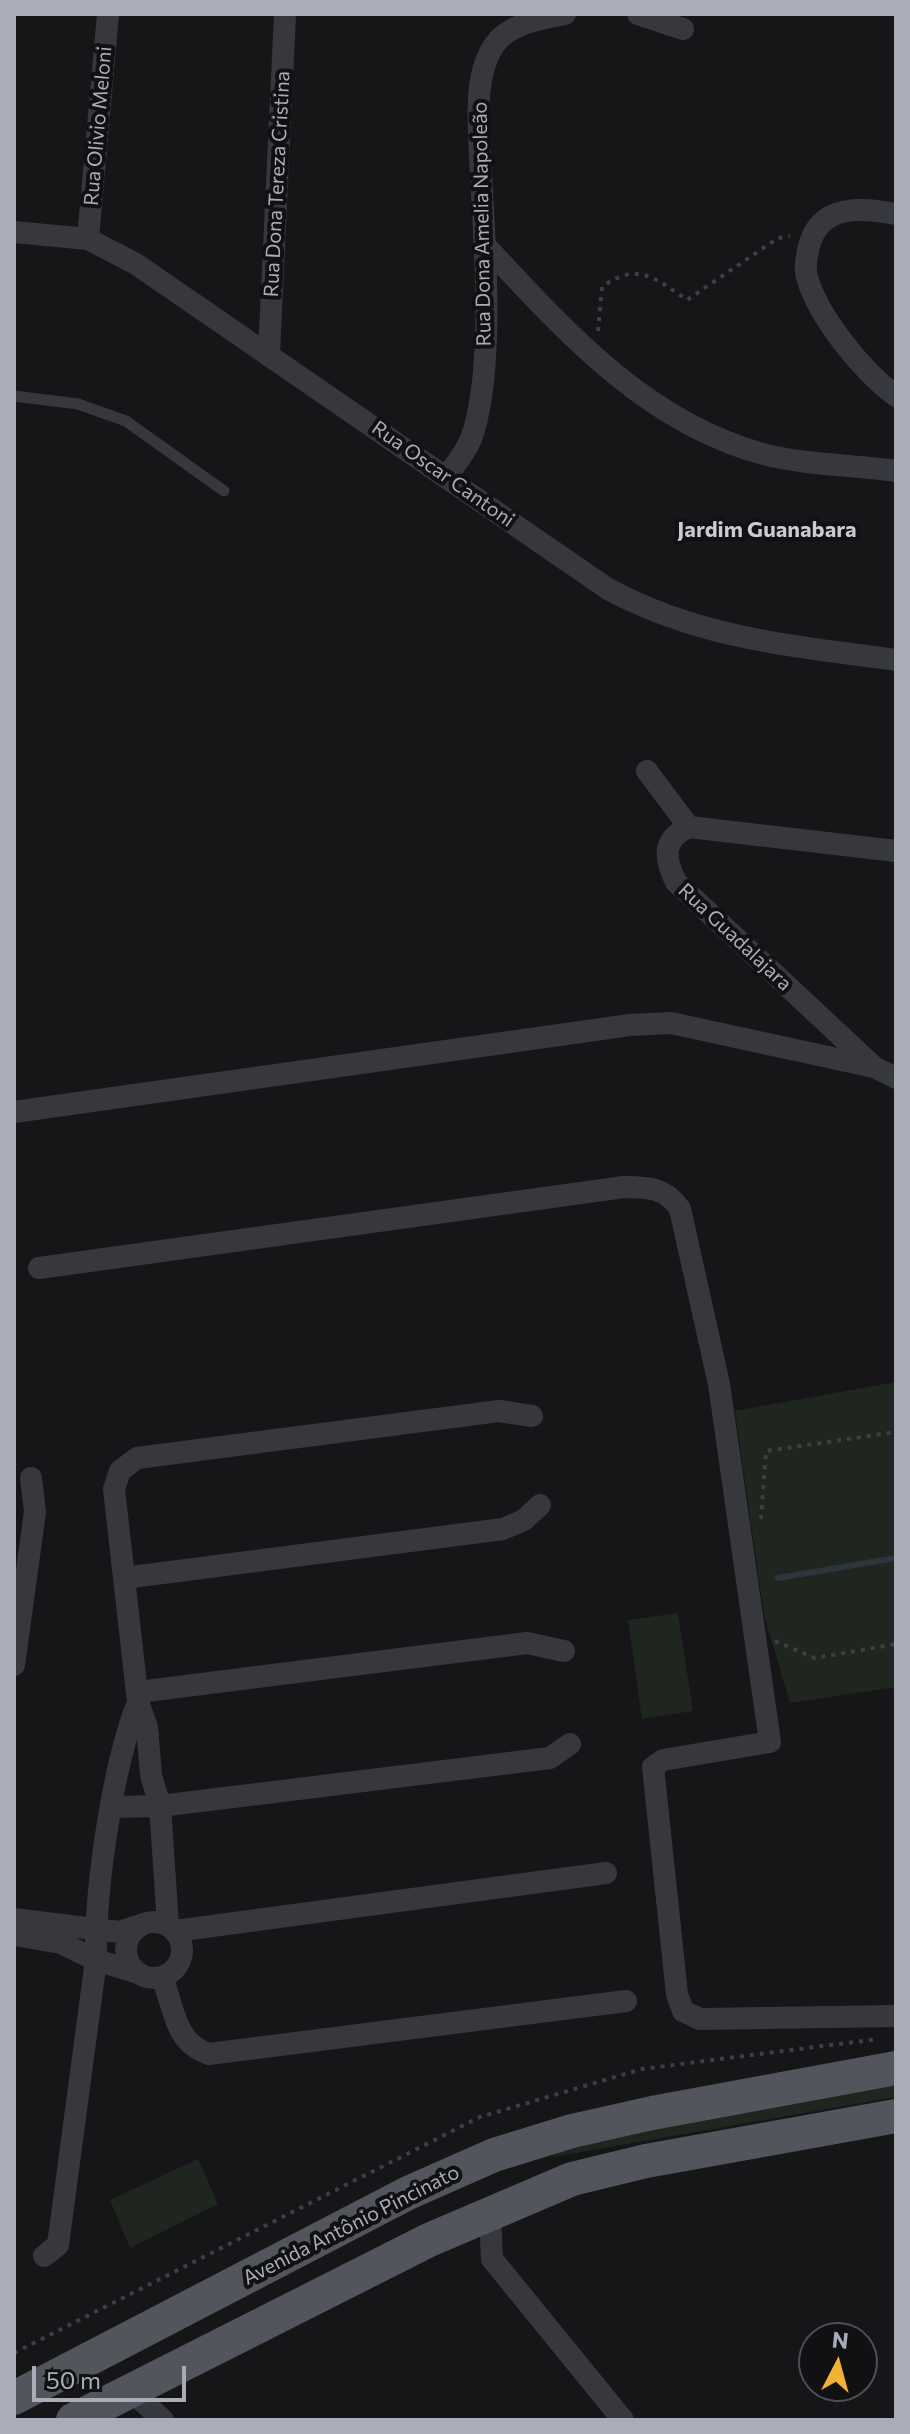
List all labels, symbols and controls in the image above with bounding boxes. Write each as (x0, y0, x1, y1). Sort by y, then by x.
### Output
street label: Rua Olivio Meloni (79, 45, 117, 207)
street label: Rua Dona Tereza Cristina (259, 70, 295, 298)
street label: Rua Dona Amelia Napoleão (468, 101, 496, 347)
street label: Rua Oscar Cantoni (367, 416, 519, 532)
district label: Jardim Guanabara (677, 517, 857, 543)
street label: Rua Guadalajara (673, 878, 797, 996)
street label: Avenida Antônio Pincinato (239, 2160, 463, 2290)
north arrow (798, 2322, 878, 2402)
text: N (831, 2325, 850, 2354)
scale bar (36, 2350, 190, 2400)
text: 50 m (46, 2365, 101, 2394)

